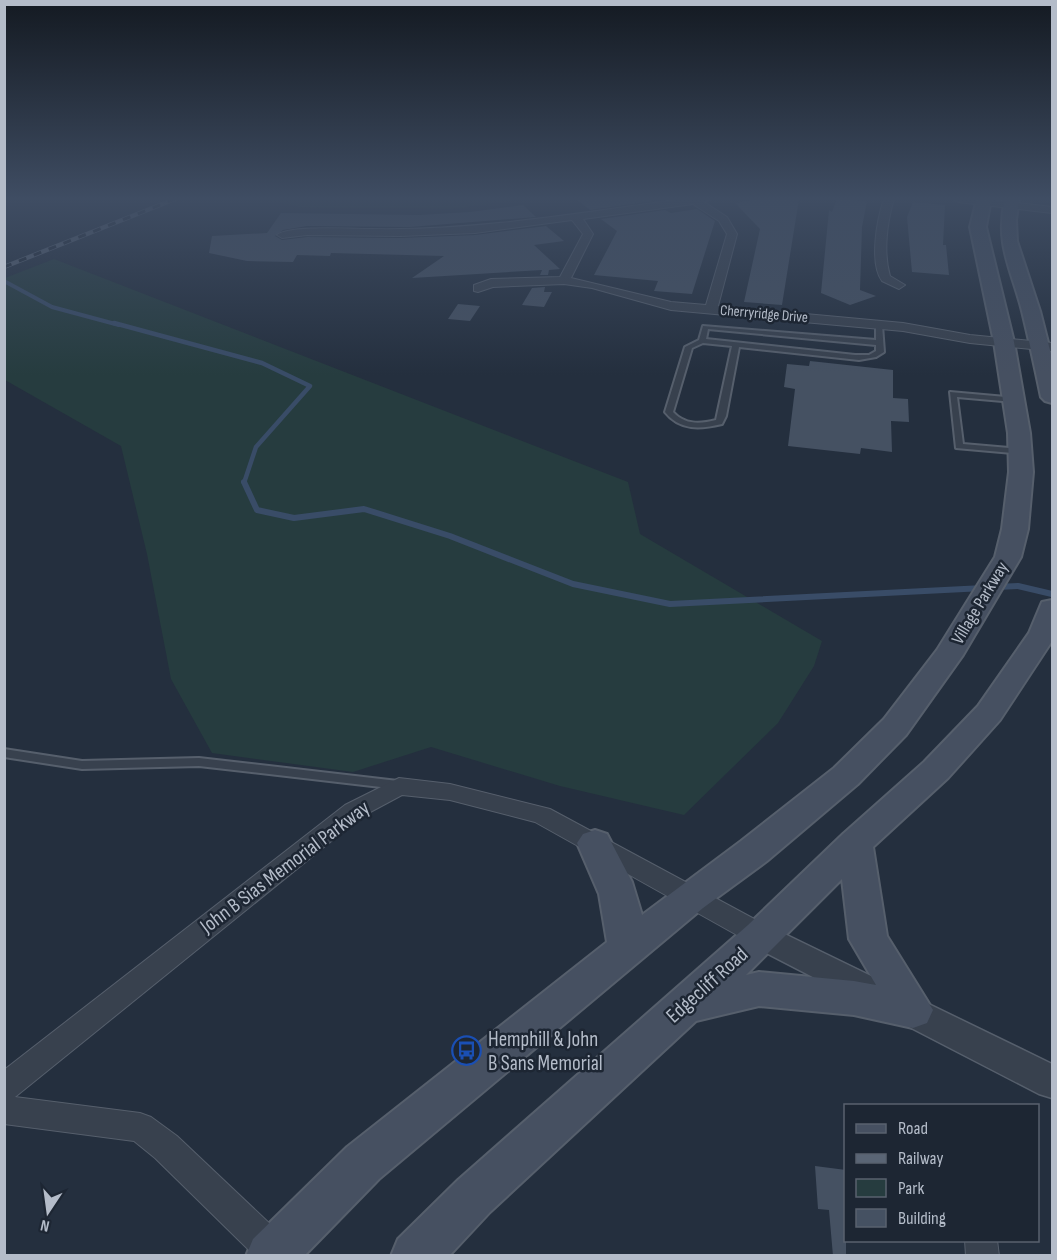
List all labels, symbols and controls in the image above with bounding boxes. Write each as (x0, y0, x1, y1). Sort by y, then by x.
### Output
street label: Cherryridge Drive (719, 301, 809, 327)
street label: Village Parkway (947, 558, 1013, 648)
street label: John B Sias Memorial Parkway (195, 795, 375, 939)
street label: Edgecliff Road (661, 942, 753, 1028)
place label: Hemphill & John B Sans Memorial (488, 1027, 603, 1076)
bus stop icon: Hemphill & John B Sans Memorial (451, 1035, 483, 1067)
legend (844, 1104, 1039, 1242)
text: Road (898, 1118, 928, 1139)
text: Railway (898, 1148, 943, 1169)
text: Park (898, 1178, 924, 1199)
north arrow (18, 1182, 78, 1242)
text: Building (898, 1208, 946, 1229)
text: N (39, 1215, 51, 1235)

